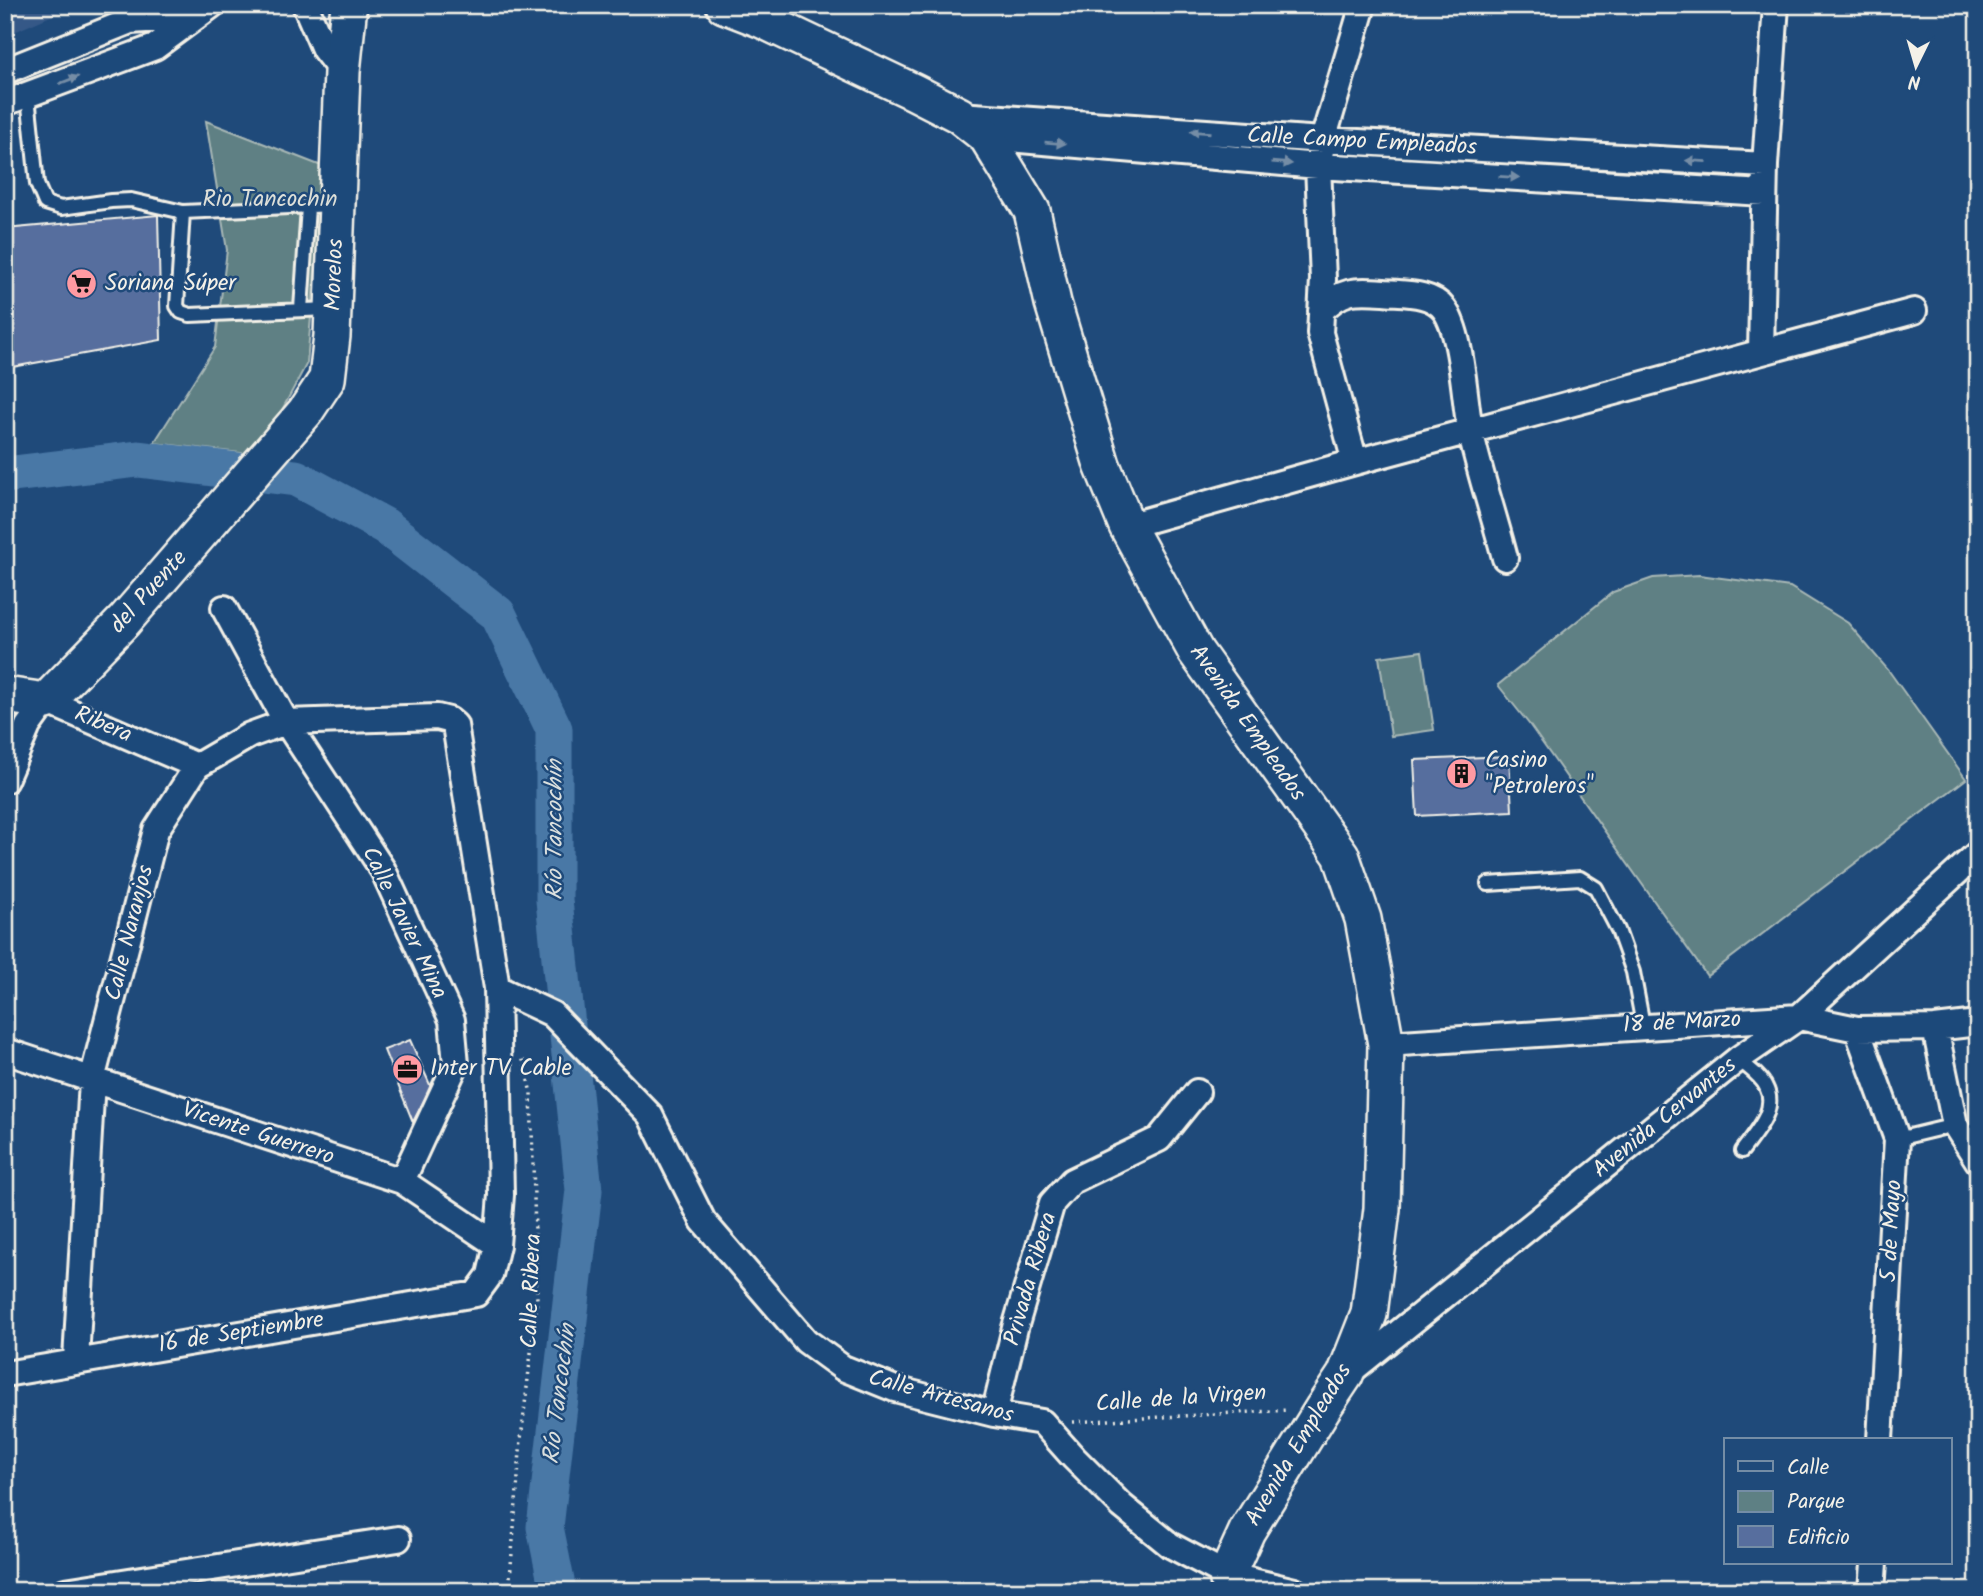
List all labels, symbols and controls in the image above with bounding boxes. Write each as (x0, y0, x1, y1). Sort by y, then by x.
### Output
north arrow (1882, 32, 1952, 102)
text: N (1907, 65, 1922, 96)
one-way arrow (59, 74, 80, 85)
street label: Calle Campo Empleados (1246, 118, 1478, 166)
one-way arrow (1189, 126, 1211, 137)
one-way arrow (1044, 138, 1066, 149)
one-way arrow (1685, 156, 1707, 167)
one-way arrow (1271, 158, 1293, 169)
one-way arrow (1498, 172, 1520, 183)
park label: Rio Tancochin (203, 182, 337, 218)
street label: Morelos (316, 238, 354, 312)
place label: Soriana Súper (105, 266, 237, 302)
supermarket icon: Soriana Súper (65, 267, 99, 301)
street label: del Puente (101, 542, 197, 642)
street label: Avenida Empleados (1179, 637, 1315, 809)
street label: Ribera (68, 697, 138, 753)
place label: Casino "Petroleros" (1485, 743, 1594, 805)
water label: Río Tancochín (536, 757, 575, 900)
building icon: Casino "Petroleros" (1445, 757, 1479, 791)
street label: Calle Javier Mina (351, 841, 457, 1005)
street label: Calle Naranjos (96, 861, 164, 1005)
street label: 18 de Marzo (1622, 1002, 1742, 1044)
street label: Avenida Cervantes (1585, 1048, 1745, 1188)
place label: Inter TV Cable (430, 1051, 572, 1087)
office icon: Inter TV Cable (390, 1052, 424, 1086)
street label: Vicente Guerrero (177, 1092, 339, 1176)
street label: 5 de Mayo (1871, 1179, 1913, 1283)
street label: Privada Ribera (995, 1208, 1067, 1350)
street label: Calle Ribera (512, 1233, 552, 1349)
street label: 16 de Septiembre (156, 1302, 326, 1364)
water label: Río Tancochín (532, 1320, 588, 1466)
street label: Avenida Empleados (1236, 1356, 1362, 1533)
street label: Calle Artesanos (864, 1360, 1018, 1434)
street label: Calle de la Virgen (1094, 1375, 1268, 1423)
legend (1724, 1438, 1952, 1564)
text: Calle (1787, 1452, 1830, 1485)
text: Parque (1787, 1486, 1845, 1519)
text: Edificio (1787, 1522, 1850, 1555)

